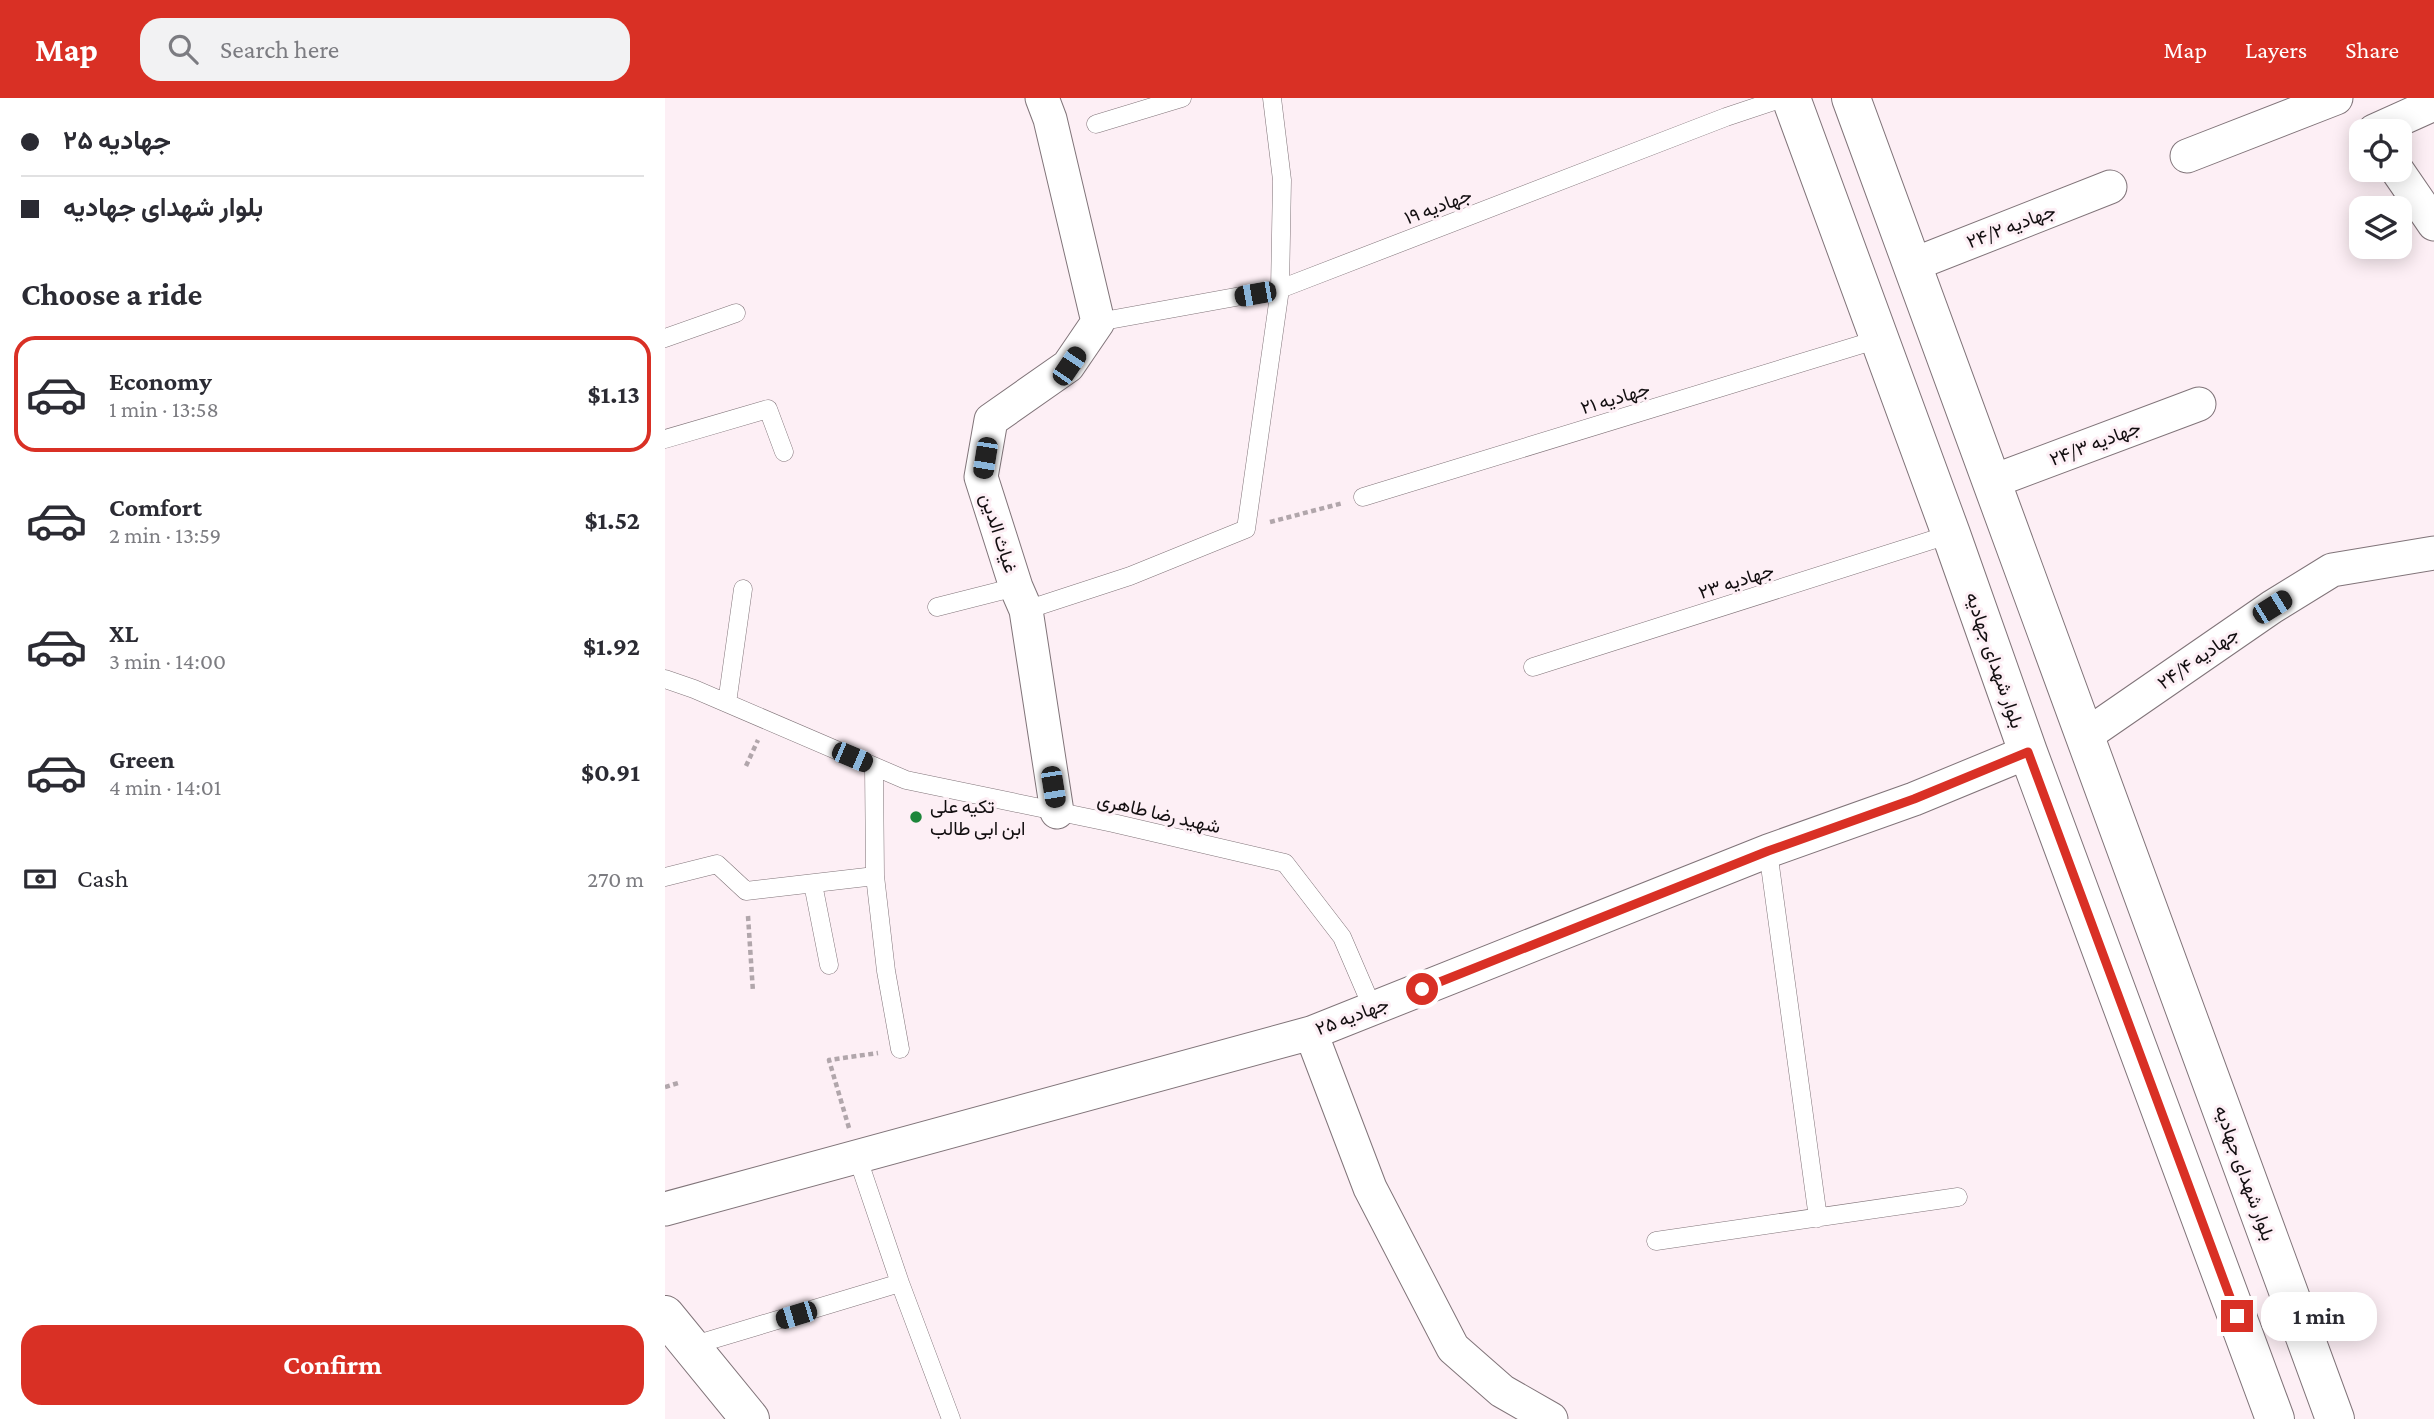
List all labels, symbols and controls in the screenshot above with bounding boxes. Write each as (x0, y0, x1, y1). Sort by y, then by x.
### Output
search box (140, 18, 630, 81)
icon: search (164, 30, 202, 68)
text: Map (35, 31, 98, 68)
text: Search here (220, 35, 339, 64)
text: Map (2163, 36, 2207, 63)
text: Layers (2245, 36, 2307, 63)
text: Share (2345, 36, 2399, 63)
map controls (2349, 119, 2412, 259)
button: locate (2349, 119, 2412, 182)
text: جهادیه ۲۵ (63, 126, 171, 155)
street label: جهادیه ۱۹ (1401, 184, 1475, 229)
text: بلوار شهدای جهادیه (63, 193, 263, 222)
button: layers (2349, 196, 2412, 259)
street label: جهادیه ۲۴/۲ (1964, 200, 2059, 253)
text: Choose a ride (21, 276, 202, 312)
car (1233, 280, 1278, 308)
car (1049, 343, 1090, 389)
icon: car (25, 363, 88, 426)
text: Economy (109, 367, 212, 396)
street label: جهادیه ۲۱ (1578, 378, 1652, 419)
text: $1.13 (588, 380, 640, 409)
text: 1 min · 13:58 (109, 396, 219, 422)
street label: جهادیه ۲۴/۳ (2047, 416, 2144, 471)
car (972, 436, 999, 480)
icon: car (25, 489, 88, 552)
street label: غیاث الدین (975, 491, 1022, 576)
text: Comfort (109, 493, 202, 522)
text: $1.52 (584, 506, 640, 535)
text: 2 min · 13:59 (109, 522, 221, 548)
street label: جهادیه ۲۳ (1696, 559, 1777, 604)
car (2249, 587, 2296, 627)
street label: بلوار شهدای جهادیه (1961, 589, 2028, 731)
icon: car (25, 615, 88, 678)
text: XL (109, 619, 138, 648)
street label: جهادیه ۲۴/۴ (2153, 622, 2243, 694)
text: $1.92 (583, 632, 640, 661)
text: 3 min · 14:00 (109, 648, 226, 674)
car (829, 739, 876, 775)
icon: car (25, 741, 88, 804)
text: Green (109, 745, 175, 774)
text: $0.91 (581, 758, 640, 787)
car (1040, 765, 1067, 809)
text: 4 min · 14:01 (109, 774, 221, 800)
street label: شهید رضا طاهری (1095, 789, 1223, 838)
place label: تکیه علی ابن ابی طالب (930, 796, 1025, 840)
marker: تکیه علی ابن ابی طالب (908, 809, 924, 825)
icon: cash (21, 860, 59, 898)
text: Cash (77, 864, 128, 893)
text: 270 m (587, 866, 644, 892)
route start (1406, 973, 1438, 1005)
street label: جهادیه ۲۵ (1312, 992, 1392, 1040)
street label: بلوار شهدای جهادیه (2210, 1102, 2279, 1244)
callout: 1 min (2261, 1292, 2377, 1340)
car (773, 1299, 820, 1331)
route end (2221, 1300, 2253, 1332)
text: 1 min (2293, 1303, 2345, 1329)
button: Confirm (21, 1325, 644, 1405)

